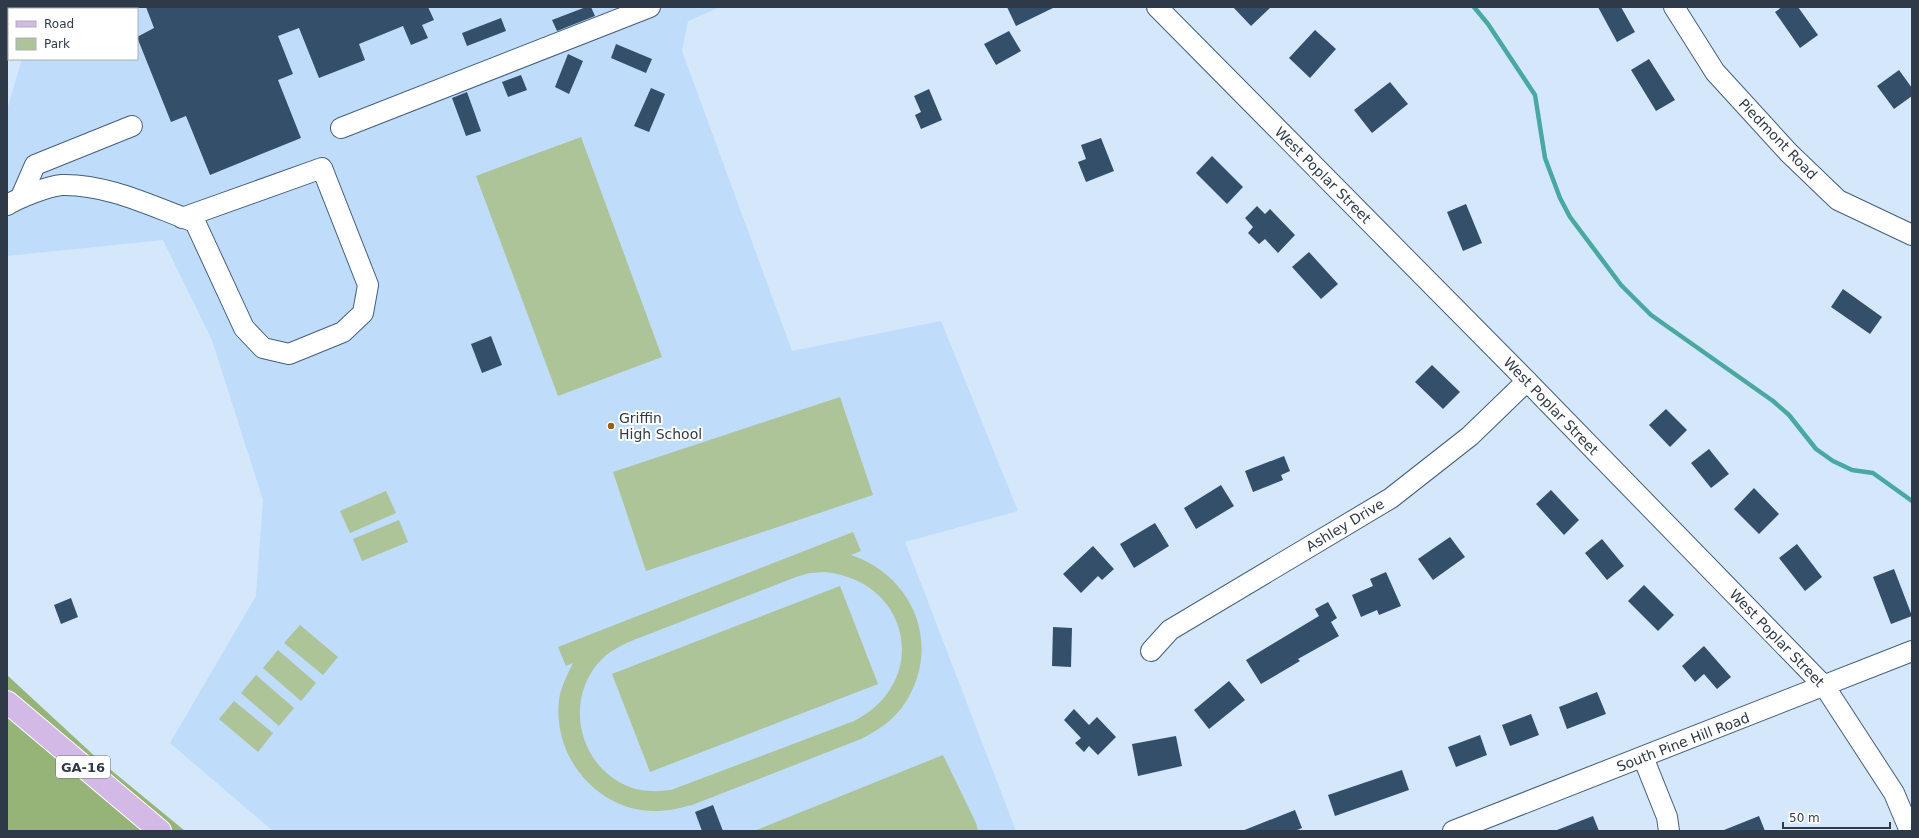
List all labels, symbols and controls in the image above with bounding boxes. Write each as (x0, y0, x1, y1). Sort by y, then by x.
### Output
legend (8, 8, 138, 60)
text: Road (44, 17, 74, 31)
text: Park (44, 37, 70, 51)
street label: Piedmont Road (1736, 95, 1820, 183)
street label: West Poplar Street (1272, 124, 1375, 227)
street label: West Poplar Street (1500, 354, 1602, 458)
place label: Griffin High School (619, 410, 702, 442)
marker: Griffin High School (606, 421, 616, 431)
street label: Ashley Drive (1303, 495, 1387, 555)
street label: West Poplar Street (1726, 586, 1828, 690)
street label: South Pine Hill Road (1614, 709, 1752, 775)
road number: GA-16 (56, 756, 110, 778)
scale bar (1783, 804, 1890, 830)
text: 50 m (1789, 811, 1820, 825)

